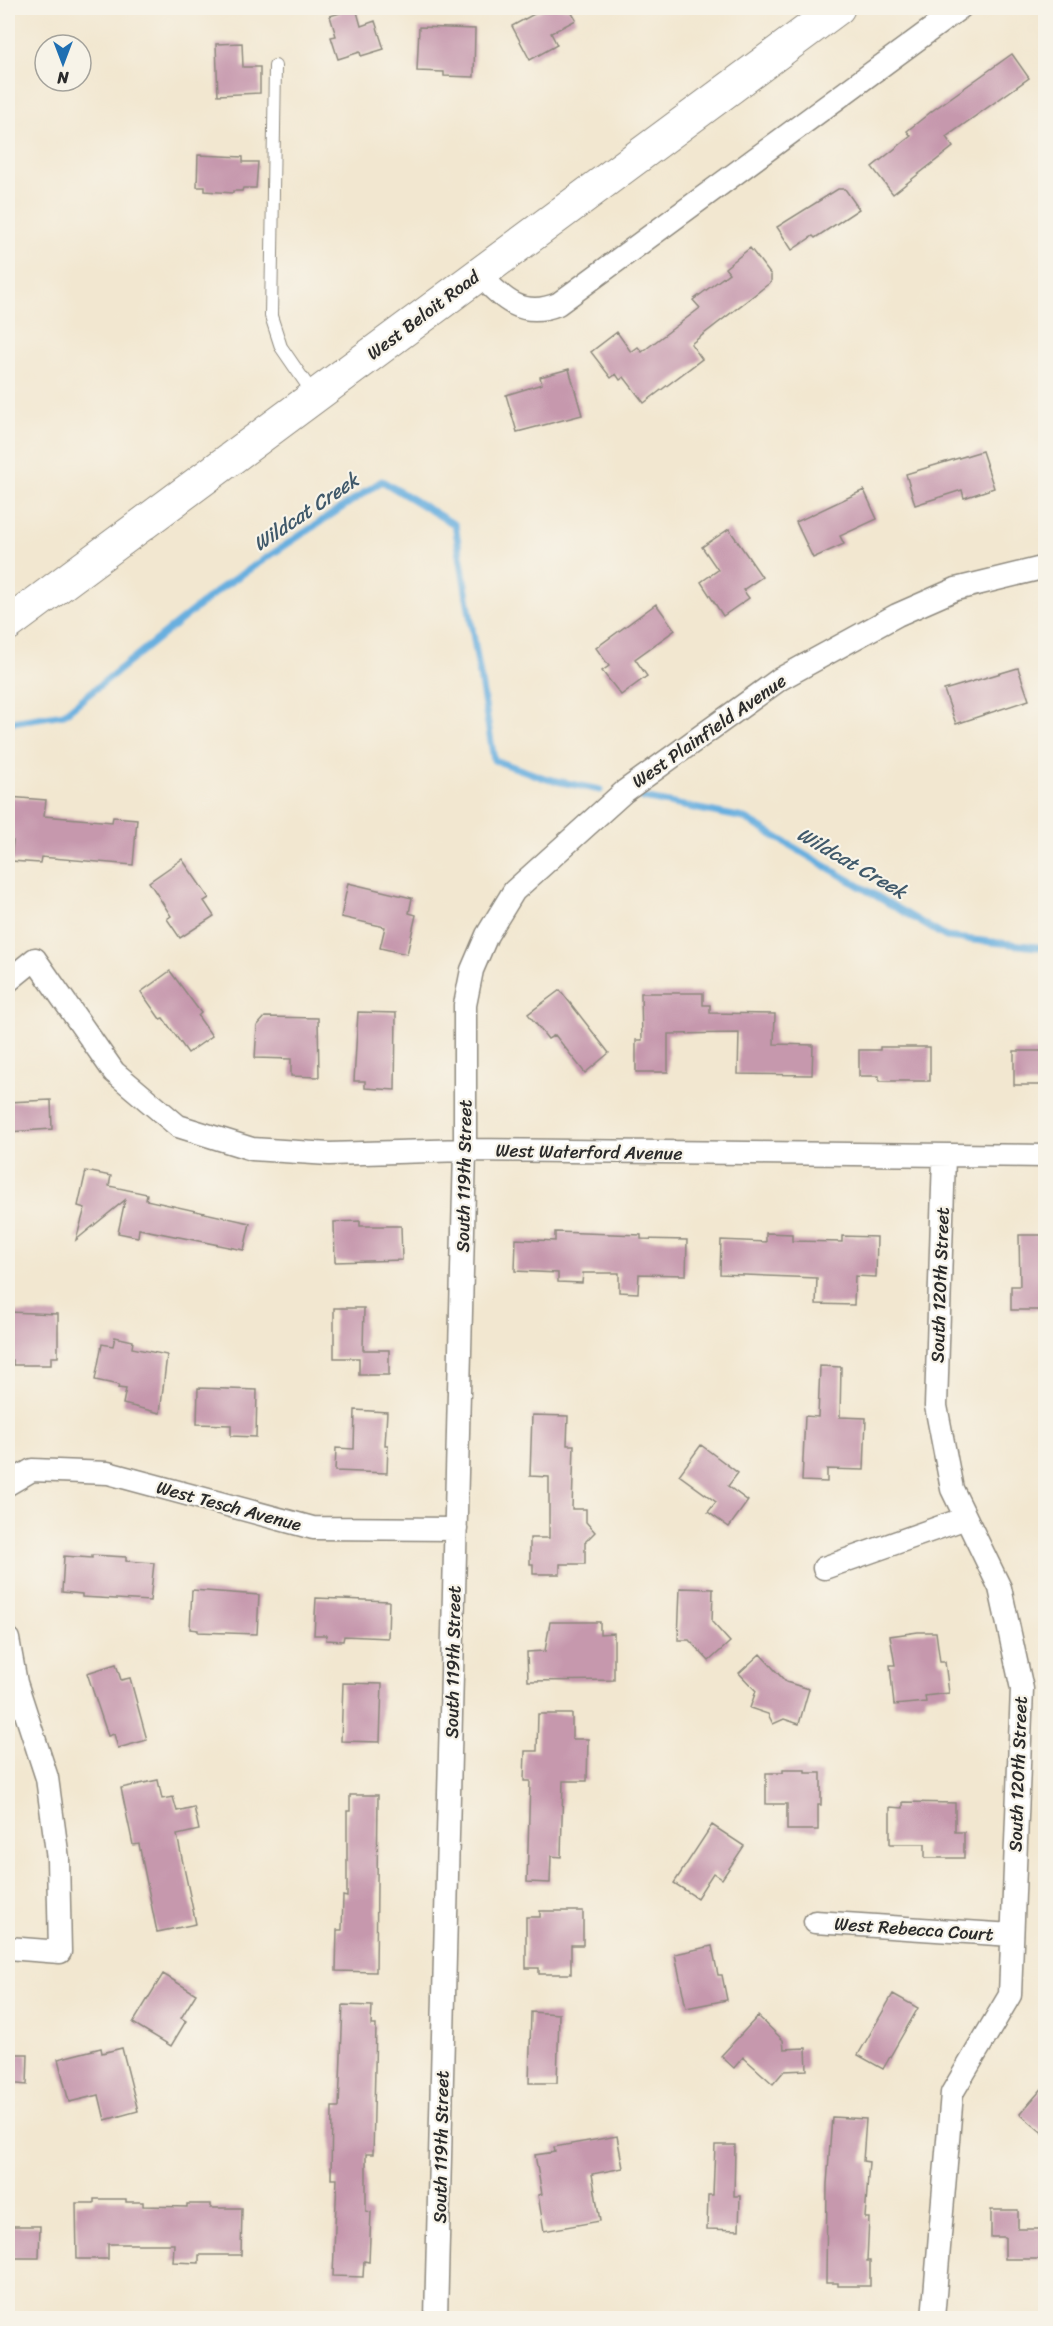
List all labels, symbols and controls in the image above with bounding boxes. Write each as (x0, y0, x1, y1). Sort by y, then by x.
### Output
north arrow (33, 33, 93, 93)
text: N (57, 63, 70, 92)
street label: West Beloit Road (360, 261, 488, 368)
water label: Wildcat Creek (245, 463, 368, 561)
street label: West Plainfield Avenue (625, 665, 793, 797)
water label: Wildcat Creek (790, 817, 915, 909)
street label: South 119th Street (447, 1099, 481, 1253)
street label: West Waterford Avenue (495, 1134, 683, 1170)
street label: South 120th Street (921, 1206, 959, 1363)
street label: West Tesch Avenue (153, 1471, 305, 1541)
street label: South 119th Street (436, 1585, 470, 1739)
street label: South 120th Street (999, 1695, 1037, 1852)
street label: West Rebecca Court (833, 1907, 995, 1951)
street label: South 119th Street (424, 2070, 458, 2224)

